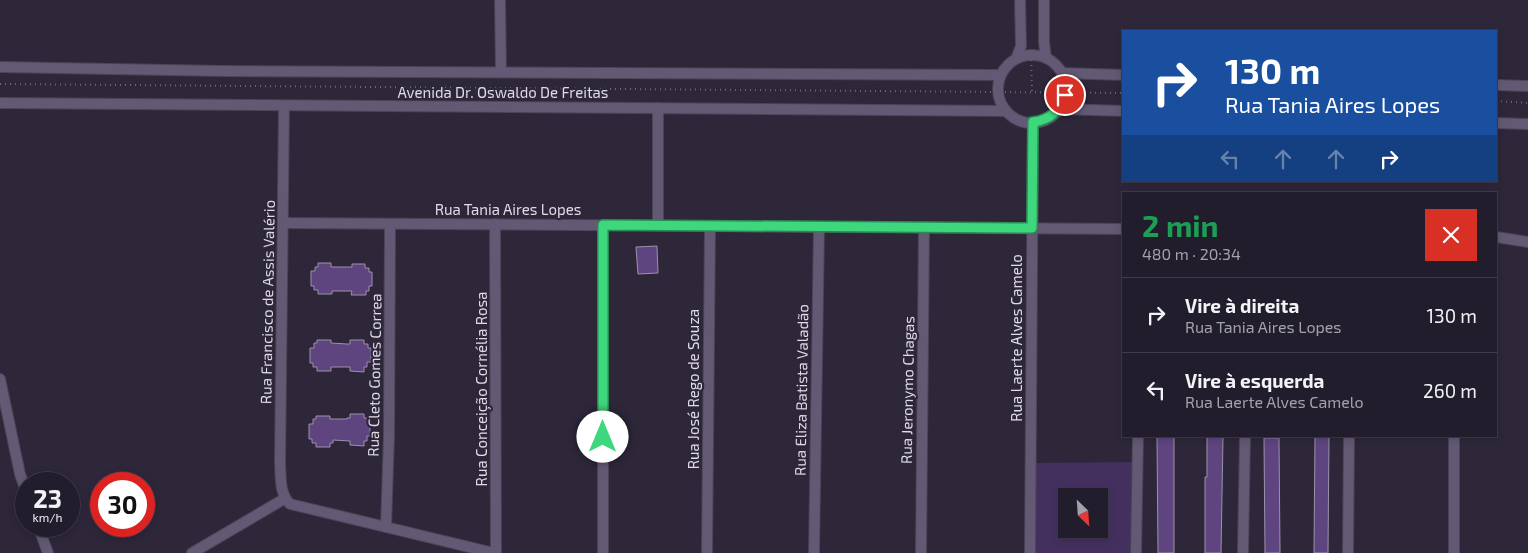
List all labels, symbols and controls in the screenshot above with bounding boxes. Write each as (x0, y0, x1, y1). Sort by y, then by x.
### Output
text: 130 m (1225, 49, 1320, 91)
icon: right (1142, 50, 1207, 115)
pin (1044, 74, 1086, 116)
icon: arrive (1051, 81, 1079, 109)
street label: Avenida Dr. Oswaldo De Freitas (398, 83, 608, 101)
text: Rua Tania Aires Lopes (1225, 91, 1440, 117)
icon: left (1216, 145, 1244, 173)
icon: ahead (1269, 145, 1297, 173)
icon: ahead (1322, 145, 1350, 173)
icon: right (1375, 145, 1403, 173)
street label: Rua Francisco de Assis Valério (256, 200, 278, 404)
street label: Rua Tania Aires Lopes (435, 200, 581, 218)
text: 2 min (1142, 207, 1219, 243)
button: close (1425, 209, 1477, 261)
text: 480 m · 20:34 (1142, 244, 1241, 263)
street label: Rua Laerte Alves Camelo (1007, 254, 1025, 422)
street label: Rua Conceição Cornélia Rosa (472, 292, 491, 486)
street label: Rua Cleto Gomes Correa (364, 293, 384, 457)
text: Vire à direita (1185, 294, 1299, 317)
icon: right (1142, 301, 1170, 329)
street label: Rua Eliza Batista Valadão (791, 304, 811, 476)
text: 130 m (1427, 304, 1477, 327)
street label: Rua José Rego de Souza (684, 309, 702, 469)
street label: Rua Jeronymo Chagas (897, 316, 917, 464)
text: Rua Tania Aires Lopes (1185, 317, 1342, 336)
text: Vire à esquerda (1185, 369, 1324, 392)
icon: left (1142, 376, 1170, 404)
text: 260 m (1423, 379, 1477, 402)
text: Rua Laerte Alves Camelo (1185, 392, 1364, 411)
position arrow (576, 410, 628, 462)
speed limit sign: 30 (90, 472, 155, 537)
text: 23 (33, 483, 62, 513)
north arrow (1058, 488, 1108, 538)
map controls (1058, 488, 1108, 538)
text: km/h (33, 510, 62, 524)

